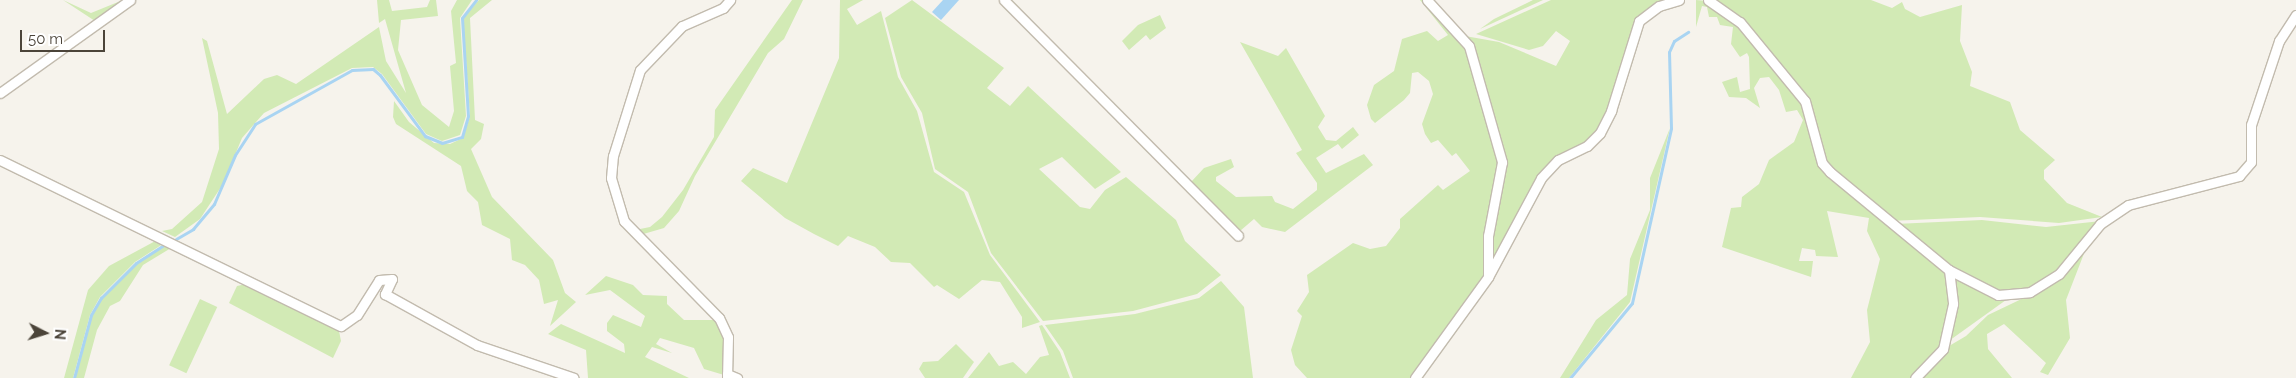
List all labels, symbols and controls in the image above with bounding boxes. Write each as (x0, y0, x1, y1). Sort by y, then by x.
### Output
scale bar (22, 20, 108, 52)
text: 50 m (28, 30, 63, 48)
north arrow (20, 308, 70, 358)
text: N (52, 328, 68, 340)

